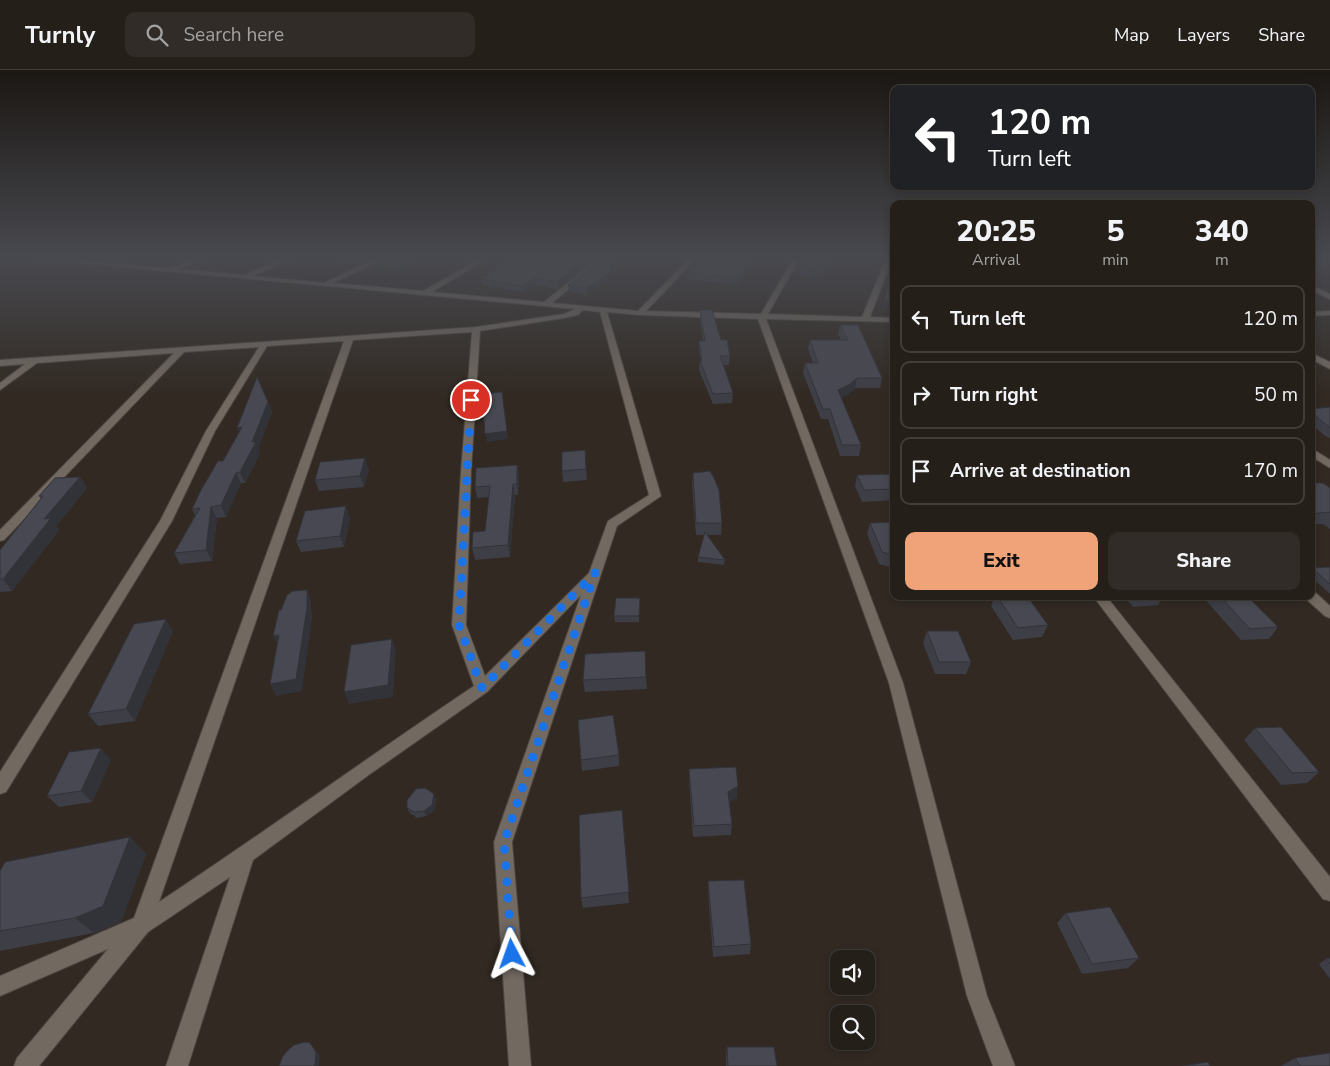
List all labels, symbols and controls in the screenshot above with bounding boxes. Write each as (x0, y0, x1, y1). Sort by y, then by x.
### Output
search box (125, 12, 475, 57)
text: Turnly (25, 19, 95, 51)
icon: search (143, 21, 171, 49)
text: Search here (183, 22, 284, 48)
text: Map (1114, 23, 1149, 47)
text: Layers (1177, 23, 1230, 47)
text: Share (1258, 23, 1305, 47)
text: 120 m (988, 99, 1091, 146)
icon: left (905, 105, 970, 170)
text: Turn left (988, 144, 1071, 174)
text: 20:25 (956, 211, 1036, 252)
text: 5 (1106, 211, 1124, 252)
text: 340 (1195, 211, 1249, 252)
text: Arrival (972, 249, 1020, 271)
text: min (1102, 249, 1129, 271)
text: m (1215, 249, 1229, 271)
icon: left (907, 305, 935, 333)
text: Turn left (950, 306, 1025, 332)
text: 120 m (1243, 306, 1298, 332)
pin (450, 379, 492, 421)
icon: right (907, 381, 935, 409)
text: Turn right (950, 382, 1037, 408)
text: 50 m (1254, 382, 1298, 408)
icon: arrive (457, 386, 485, 414)
icon: arrive (907, 457, 935, 485)
text: Arrive at destination (950, 458, 1131, 484)
text: 170 m (1243, 458, 1298, 484)
button: Exit (905, 532, 1098, 590)
button: Share (1108, 532, 1300, 590)
position arrow (485, 927, 537, 979)
map controls (830, 950, 875, 1050)
button: sound (830, 950, 875, 995)
button: search (830, 1005, 875, 1050)

